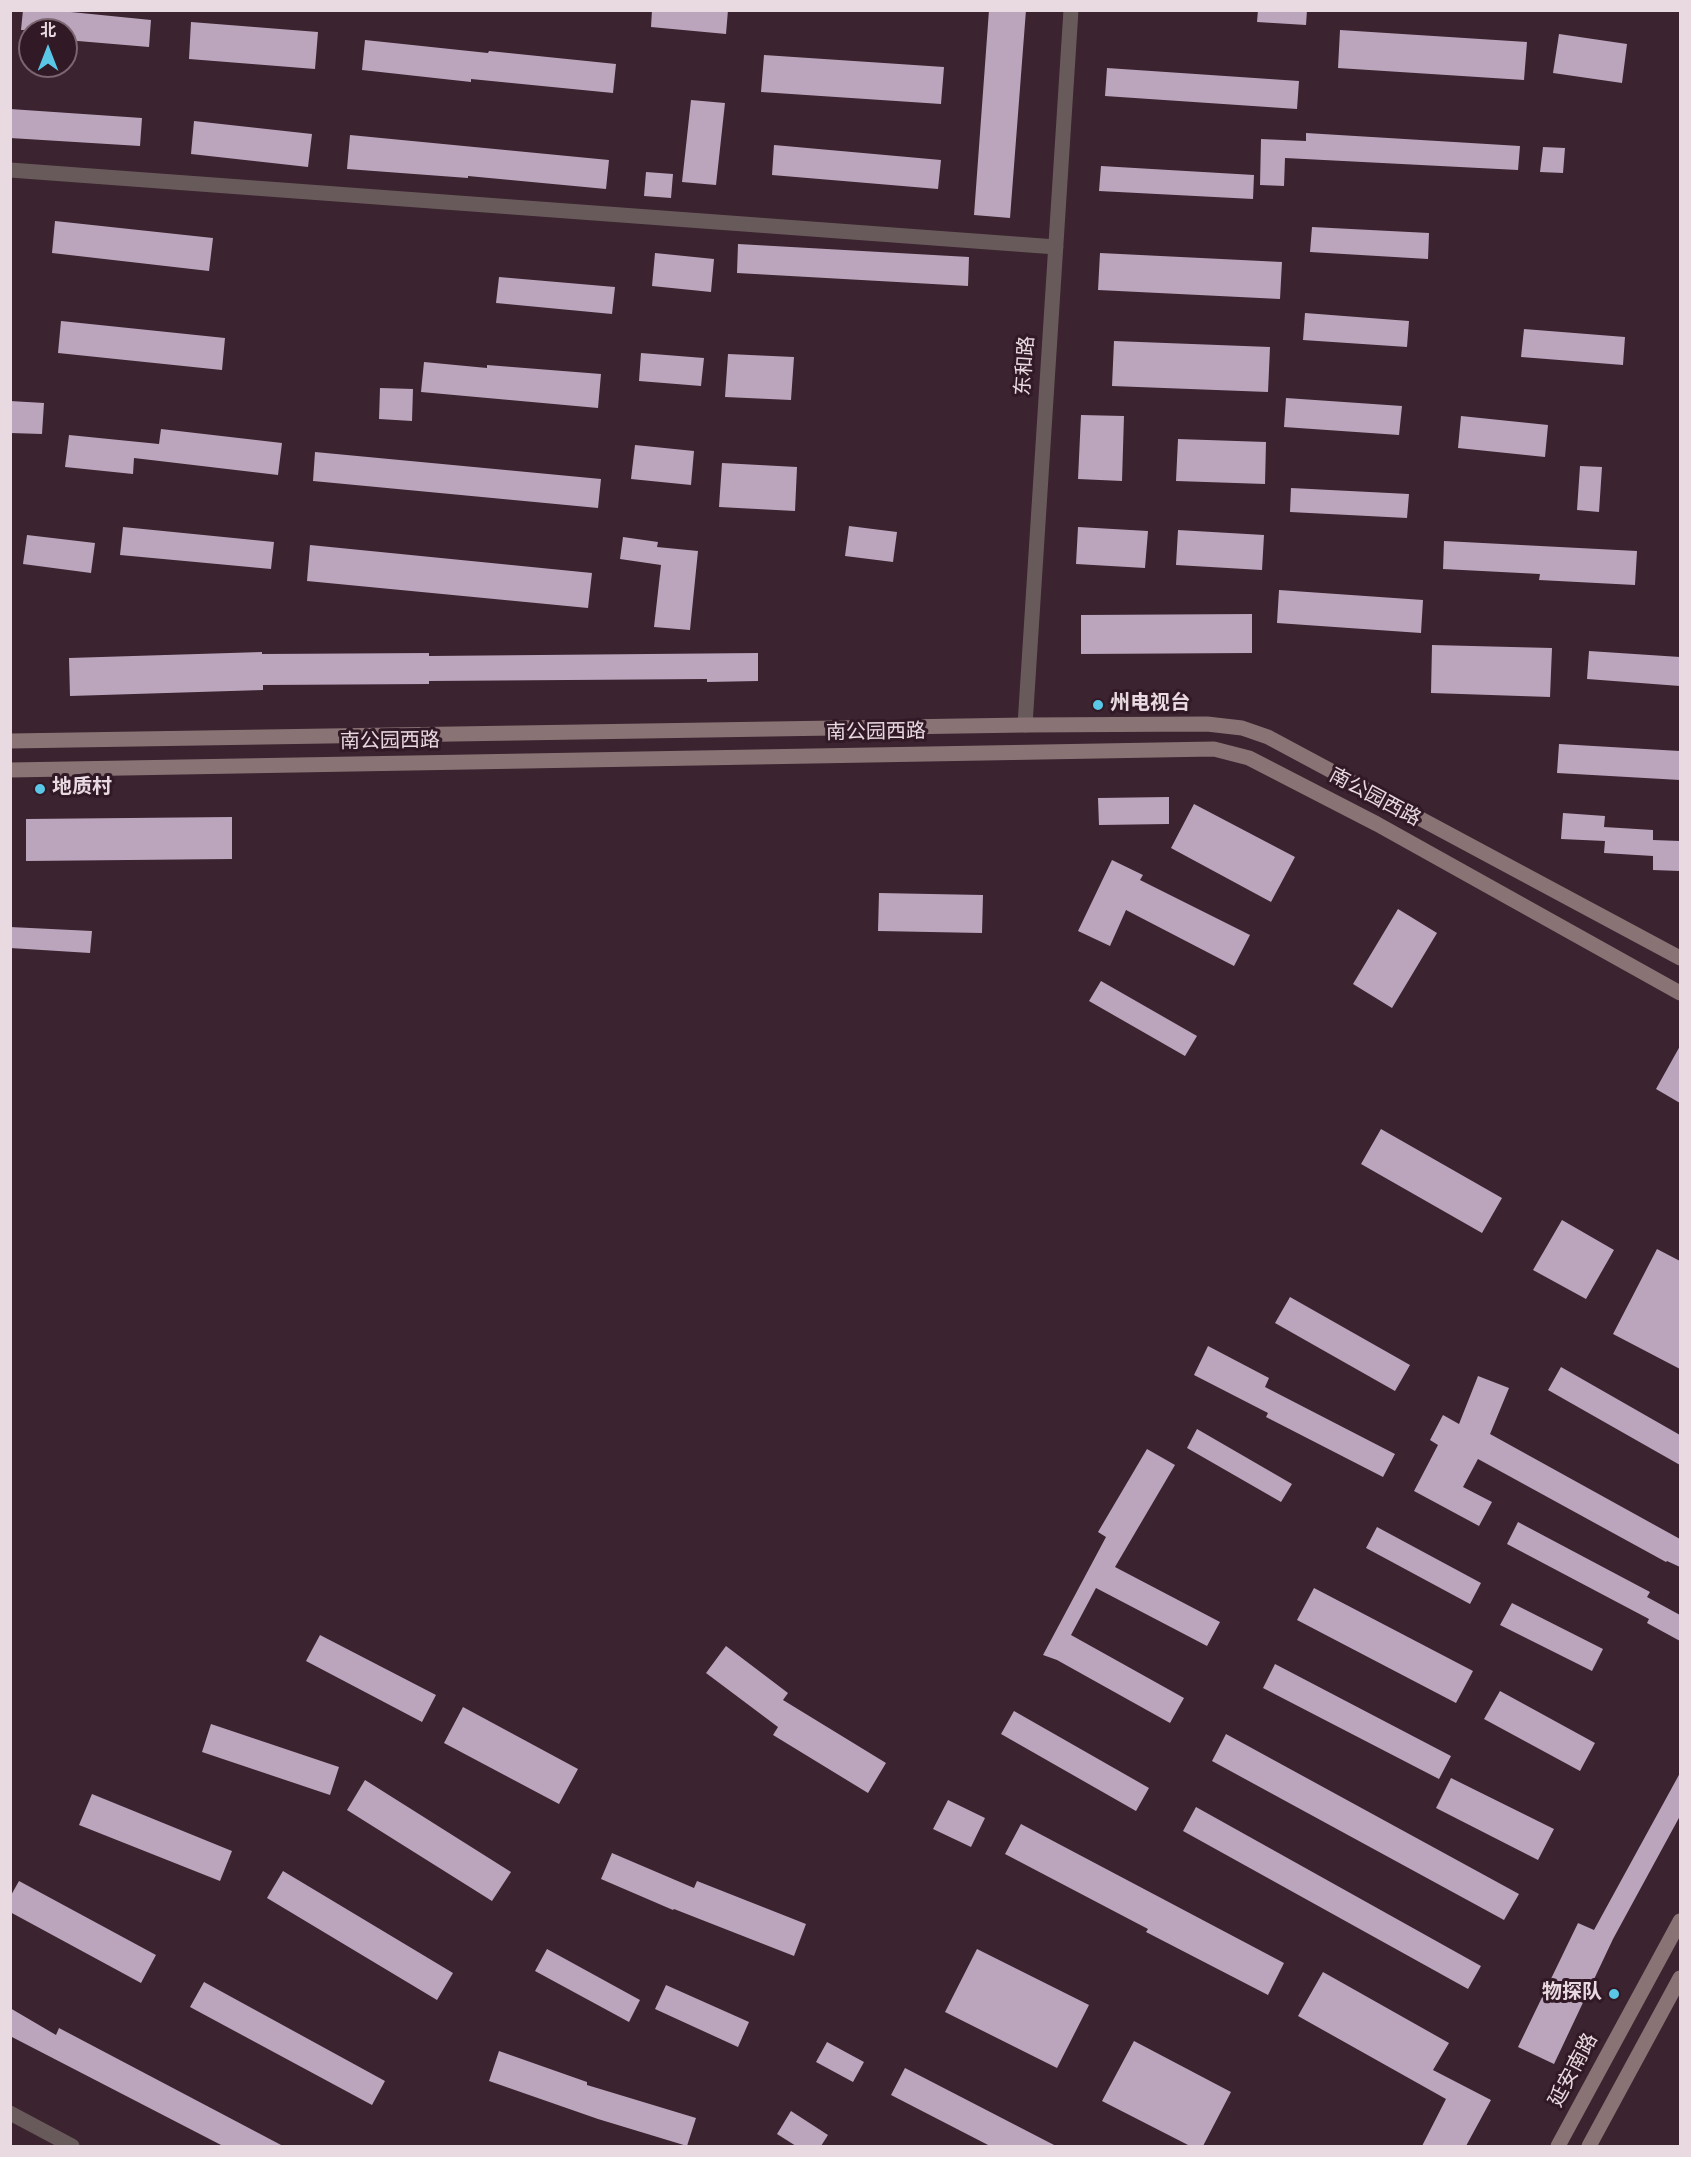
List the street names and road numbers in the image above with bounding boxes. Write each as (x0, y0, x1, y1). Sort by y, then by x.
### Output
street label: 东和路 (1013, 335, 1041, 397)
street label: 南公园西路 (826, 721, 926, 747)
street label: 南公园西路 (340, 730, 440, 756)
street label: 南公园西路 (1324, 765, 1424, 833)
street label: 延安南路 (1546, 2030, 1604, 2112)

